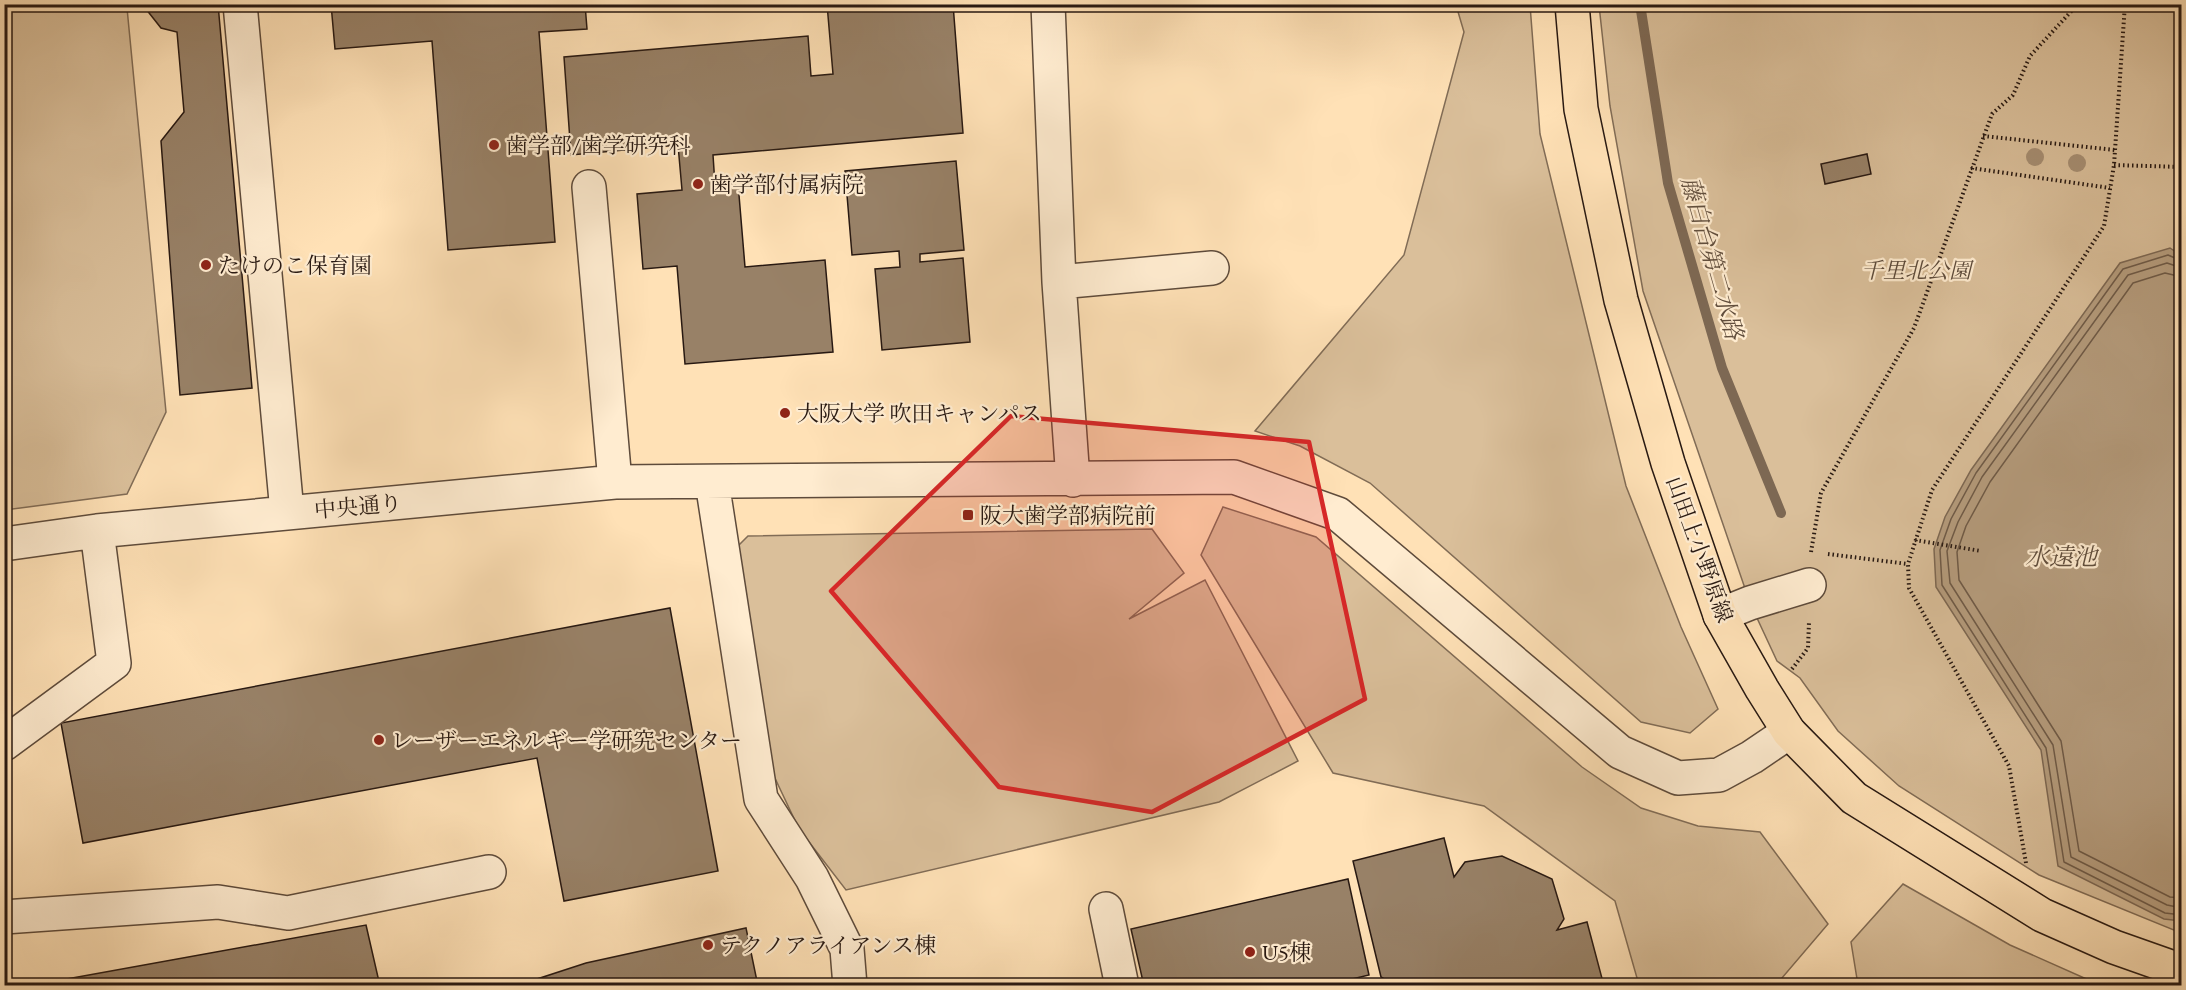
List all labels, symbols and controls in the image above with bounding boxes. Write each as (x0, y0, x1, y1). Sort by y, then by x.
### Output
place label: 歯学部/歯学研究科 (506, 131, 691, 160)
marker: 歯学部/歯学研究科 (487, 138, 501, 152)
place label: 歯学部付属病院 (710, 170, 864, 199)
water label: 藤白台第二水路 (1674, 173, 1751, 345)
marker: 歯学部付属病院 (691, 177, 705, 191)
place label: たけのこ保育園 (218, 251, 372, 280)
park label: 千里北公園 (1861, 256, 1974, 285)
marker: たけのこ保育園 (199, 258, 213, 272)
place label: 大阪大学 吹田キャンパス (797, 399, 1042, 428)
marker: 大阪大学 吹田キャンパス (778, 406, 792, 420)
street label: 山田上小野原線 (1660, 472, 1739, 626)
street label: 中央通り (313, 488, 403, 525)
place label: 阪大歯学部病院前 (980, 501, 1156, 530)
marker: 阪大歯学部病院前 (961, 508, 975, 522)
water label: 水遠池 (2025, 541, 2100, 572)
place label: レーザーエネルギー学研究センター (391, 726, 742, 755)
marker: レーザーエネルギー学研究センター (372, 733, 386, 747)
place label: テクノアライアンス棟 (720, 931, 936, 960)
marker: テクノアライアンス棟 (701, 938, 715, 952)
place label: U5棟 (1262, 938, 1311, 967)
marker: U5棟 (1243, 945, 1257, 959)

